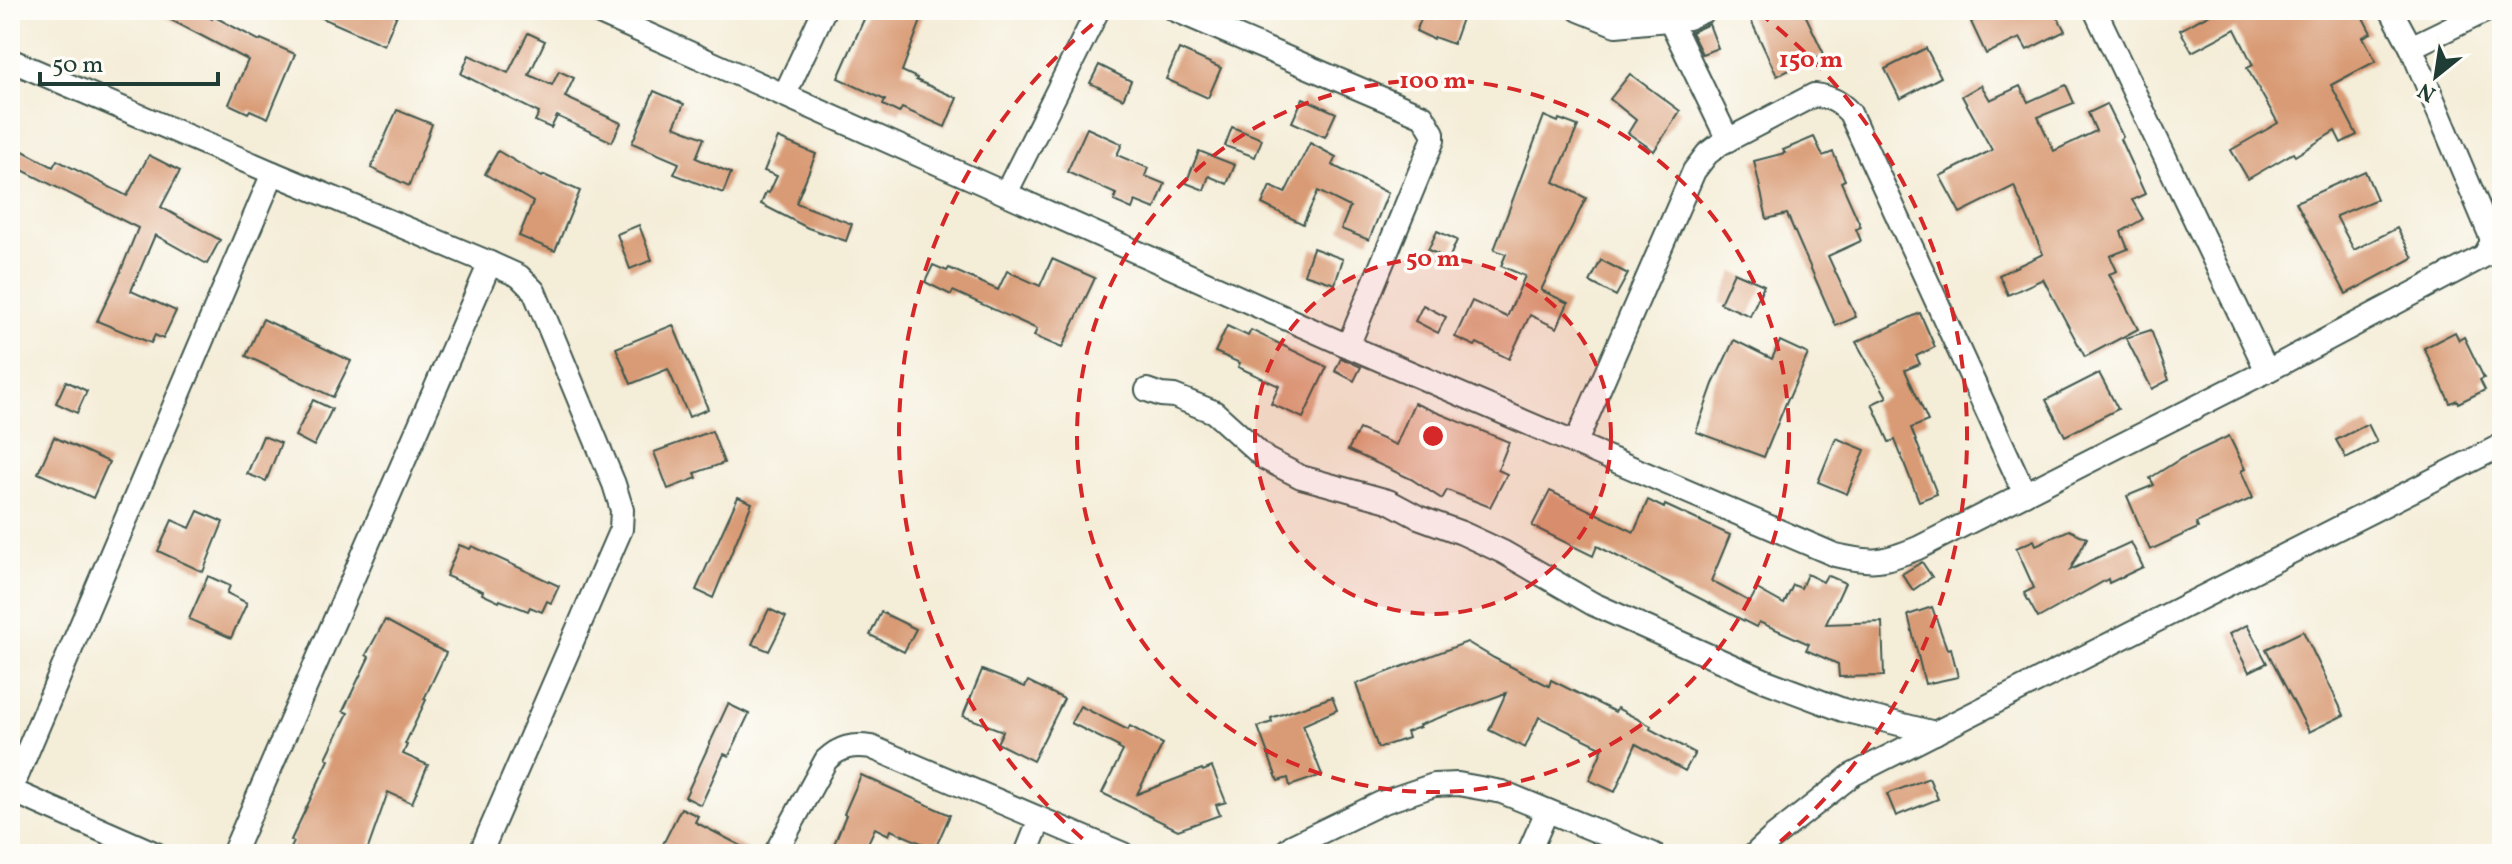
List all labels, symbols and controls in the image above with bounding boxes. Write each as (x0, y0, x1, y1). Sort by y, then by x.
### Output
scale bar (40, 36, 218, 86)
north arrow (2396, 36, 2476, 116)
text: 150 m (1779, 44, 1843, 78)
text: 50 m (52, 49, 104, 83)
text: 100 m (1399, 65, 1467, 99)
text: N (2413, 74, 2442, 109)
text: 50 m (1406, 243, 1460, 277)
centre of rings (1419, 422, 1447, 450)

